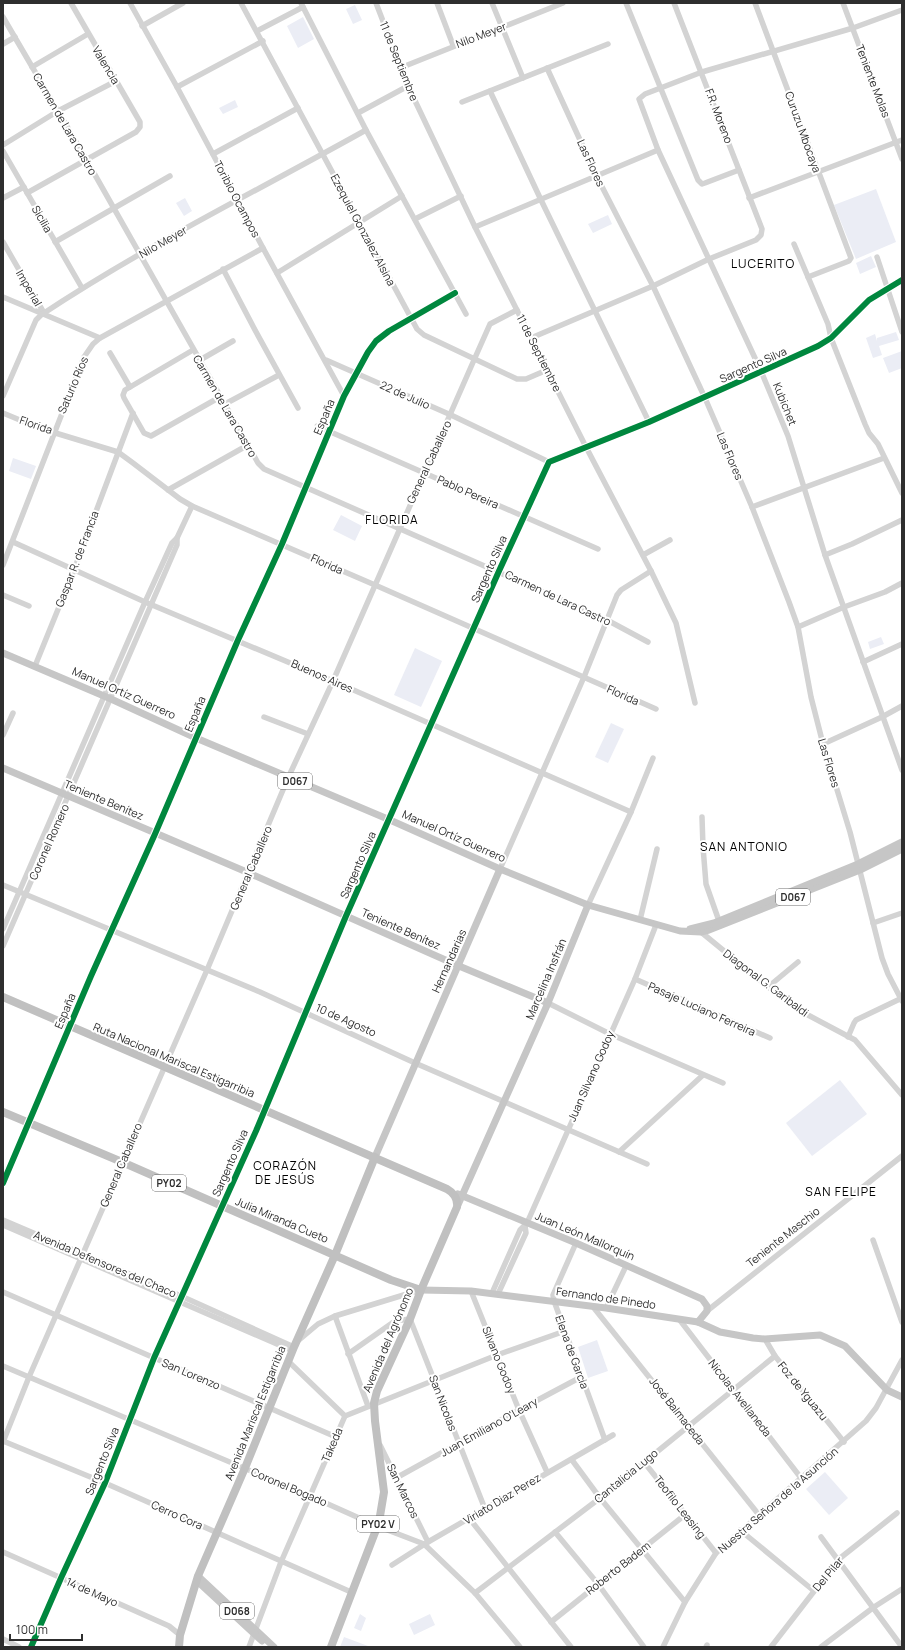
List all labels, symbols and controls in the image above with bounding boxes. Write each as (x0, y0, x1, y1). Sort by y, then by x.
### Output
street label: Nilo Meyer (453, 18, 508, 51)
street label: 11 de Septiembre (377, 19, 423, 103)
street label: Teniente Molas (853, 42, 894, 120)
street label: Valencia (89, 43, 124, 87)
street label: Carmen de Lara Castro (30, 70, 101, 178)
street label: F.R. Moreno (702, 86, 737, 146)
street label: Curuzu Mbocaya (782, 89, 825, 174)
street label: Las Flores (574, 137, 609, 189)
street label: Toribio Ocampos (211, 158, 264, 240)
street label: Ezequiel Gonzalez Alsina (328, 171, 399, 288)
street label: Sicilia (29, 202, 56, 235)
street label: Nilo Meyer (136, 222, 189, 261)
district label: LUCERITO (731, 255, 795, 272)
street label: Imperial (13, 267, 46, 309)
street label: 11 de Septiembre (514, 312, 566, 394)
street label: Sargento Silva (717, 343, 789, 386)
street label: Carmen de Lara Castro (190, 352, 261, 460)
street label: Saturio Ríos (54, 354, 91, 416)
street label: 22 de Julio (378, 377, 433, 412)
street label: Kubichet (770, 380, 801, 428)
street label: España (309, 397, 338, 437)
street label: Florida (18, 412, 55, 437)
street label: General Caballero (403, 417, 455, 506)
street label: Las Flores (714, 430, 747, 482)
street label: Pablo Pereira (435, 471, 501, 512)
street label: Gaspar R. de Francia (51, 509, 102, 609)
district label: FLORIDA (365, 511, 419, 528)
street label: Sargento Silva (467, 533, 510, 605)
street label: Florida (309, 550, 346, 577)
street label: Carmen de Lara Castro (503, 566, 614, 629)
street label: Buenos Aires (289, 655, 356, 696)
street label: Manuel Ortíz Guerrero (70, 663, 179, 722)
street label: Florida (605, 681, 642, 708)
street label: España (180, 694, 209, 734)
street label: Las Flores (815, 737, 844, 789)
road number: D067 (278, 773, 312, 789)
street label: Teniente Benítez (62, 776, 147, 823)
street label: Coronel Romero (25, 801, 72, 882)
street label: Manuel Ortíz Guerrero (400, 806, 509, 865)
street label: General Caballero (226, 823, 275, 912)
street label: Sargento Silva (336, 829, 379, 901)
district label: SAN ANTONIO (700, 838, 788, 855)
road number: D067 (776, 889, 810, 905)
street label: Teniente Benítez (359, 904, 443, 953)
street label: Hernandarias (428, 926, 469, 995)
street label: Marcelina Insfrán (522, 936, 569, 1022)
street label: Diagonal G. Garibaldi (721, 946, 812, 1020)
street label: Pasaje Luciano Ferreira (646, 978, 758, 1039)
street label: España (50, 991, 79, 1031)
street label: 10 de Agosto (314, 1000, 379, 1040)
street label: Ruta Nacional Mariscal Estigarribia (91, 1019, 257, 1100)
street label: Juan Silvano Godoy (564, 1028, 617, 1124)
street label: General Caballero (96, 1120, 145, 1209)
street label: Sargento Silva (208, 1127, 251, 1199)
district label: CORAZÓN DE JESÚS (253, 1157, 317, 1188)
road number: PY02 (152, 1175, 186, 1191)
district label: SAN FELIPE (805, 1183, 877, 1200)
street label: Julia Miranda Cueto (233, 1193, 331, 1246)
street label: Teniente Maschio (743, 1203, 823, 1270)
street label: Juan León Mallorquín (533, 1208, 637, 1263)
street label: Avenida Defensores del Chaco (32, 1227, 179, 1301)
street label: Fernando de Pinedo (555, 1283, 657, 1312)
street label: Avenida del Agrónomo (359, 1285, 417, 1394)
street label: Elena de Garcia (552, 1313, 593, 1391)
street label: Silvano Godoy (479, 1324, 520, 1396)
street label: Avenida Mariscal Estigarribia (221, 1343, 288, 1482)
street label: San Lorenzo (160, 1354, 223, 1393)
street label: Nicolas Avellaneda (705, 1356, 775, 1439)
street label: Foz de Yguazu (775, 1358, 832, 1423)
street label: San Nicolas (426, 1373, 461, 1433)
street label: José Balmaceda (646, 1374, 708, 1448)
street label: Juan Emiliano O'Leary (437, 1393, 540, 1460)
street label: Sargento Silva (81, 1425, 122, 1497)
street label: Takeda (318, 1425, 346, 1464)
street label: Nuestra Señora de la Asunción (714, 1443, 841, 1556)
street label: Cantalicia Lugo (591, 1445, 661, 1506)
street label: San Marcos (384, 1461, 423, 1521)
street label: Coronel Bogado (249, 1464, 330, 1510)
street label: Viriato Diaz Perez (460, 1469, 543, 1528)
street label: Teofilo Leasing (651, 1472, 710, 1541)
street label: Cerro Cora (149, 1496, 205, 1533)
road number: PY02 V (357, 1516, 399, 1532)
street label: Roberto Badem (582, 1538, 653, 1598)
street label: Del Pilar (809, 1553, 846, 1594)
street label: 14 de Mayo (64, 1573, 121, 1610)
road number: D068 (220, 1603, 254, 1619)
scale bar (10, 1616, 82, 1642)
text: 100 m (16, 1621, 48, 1638)

